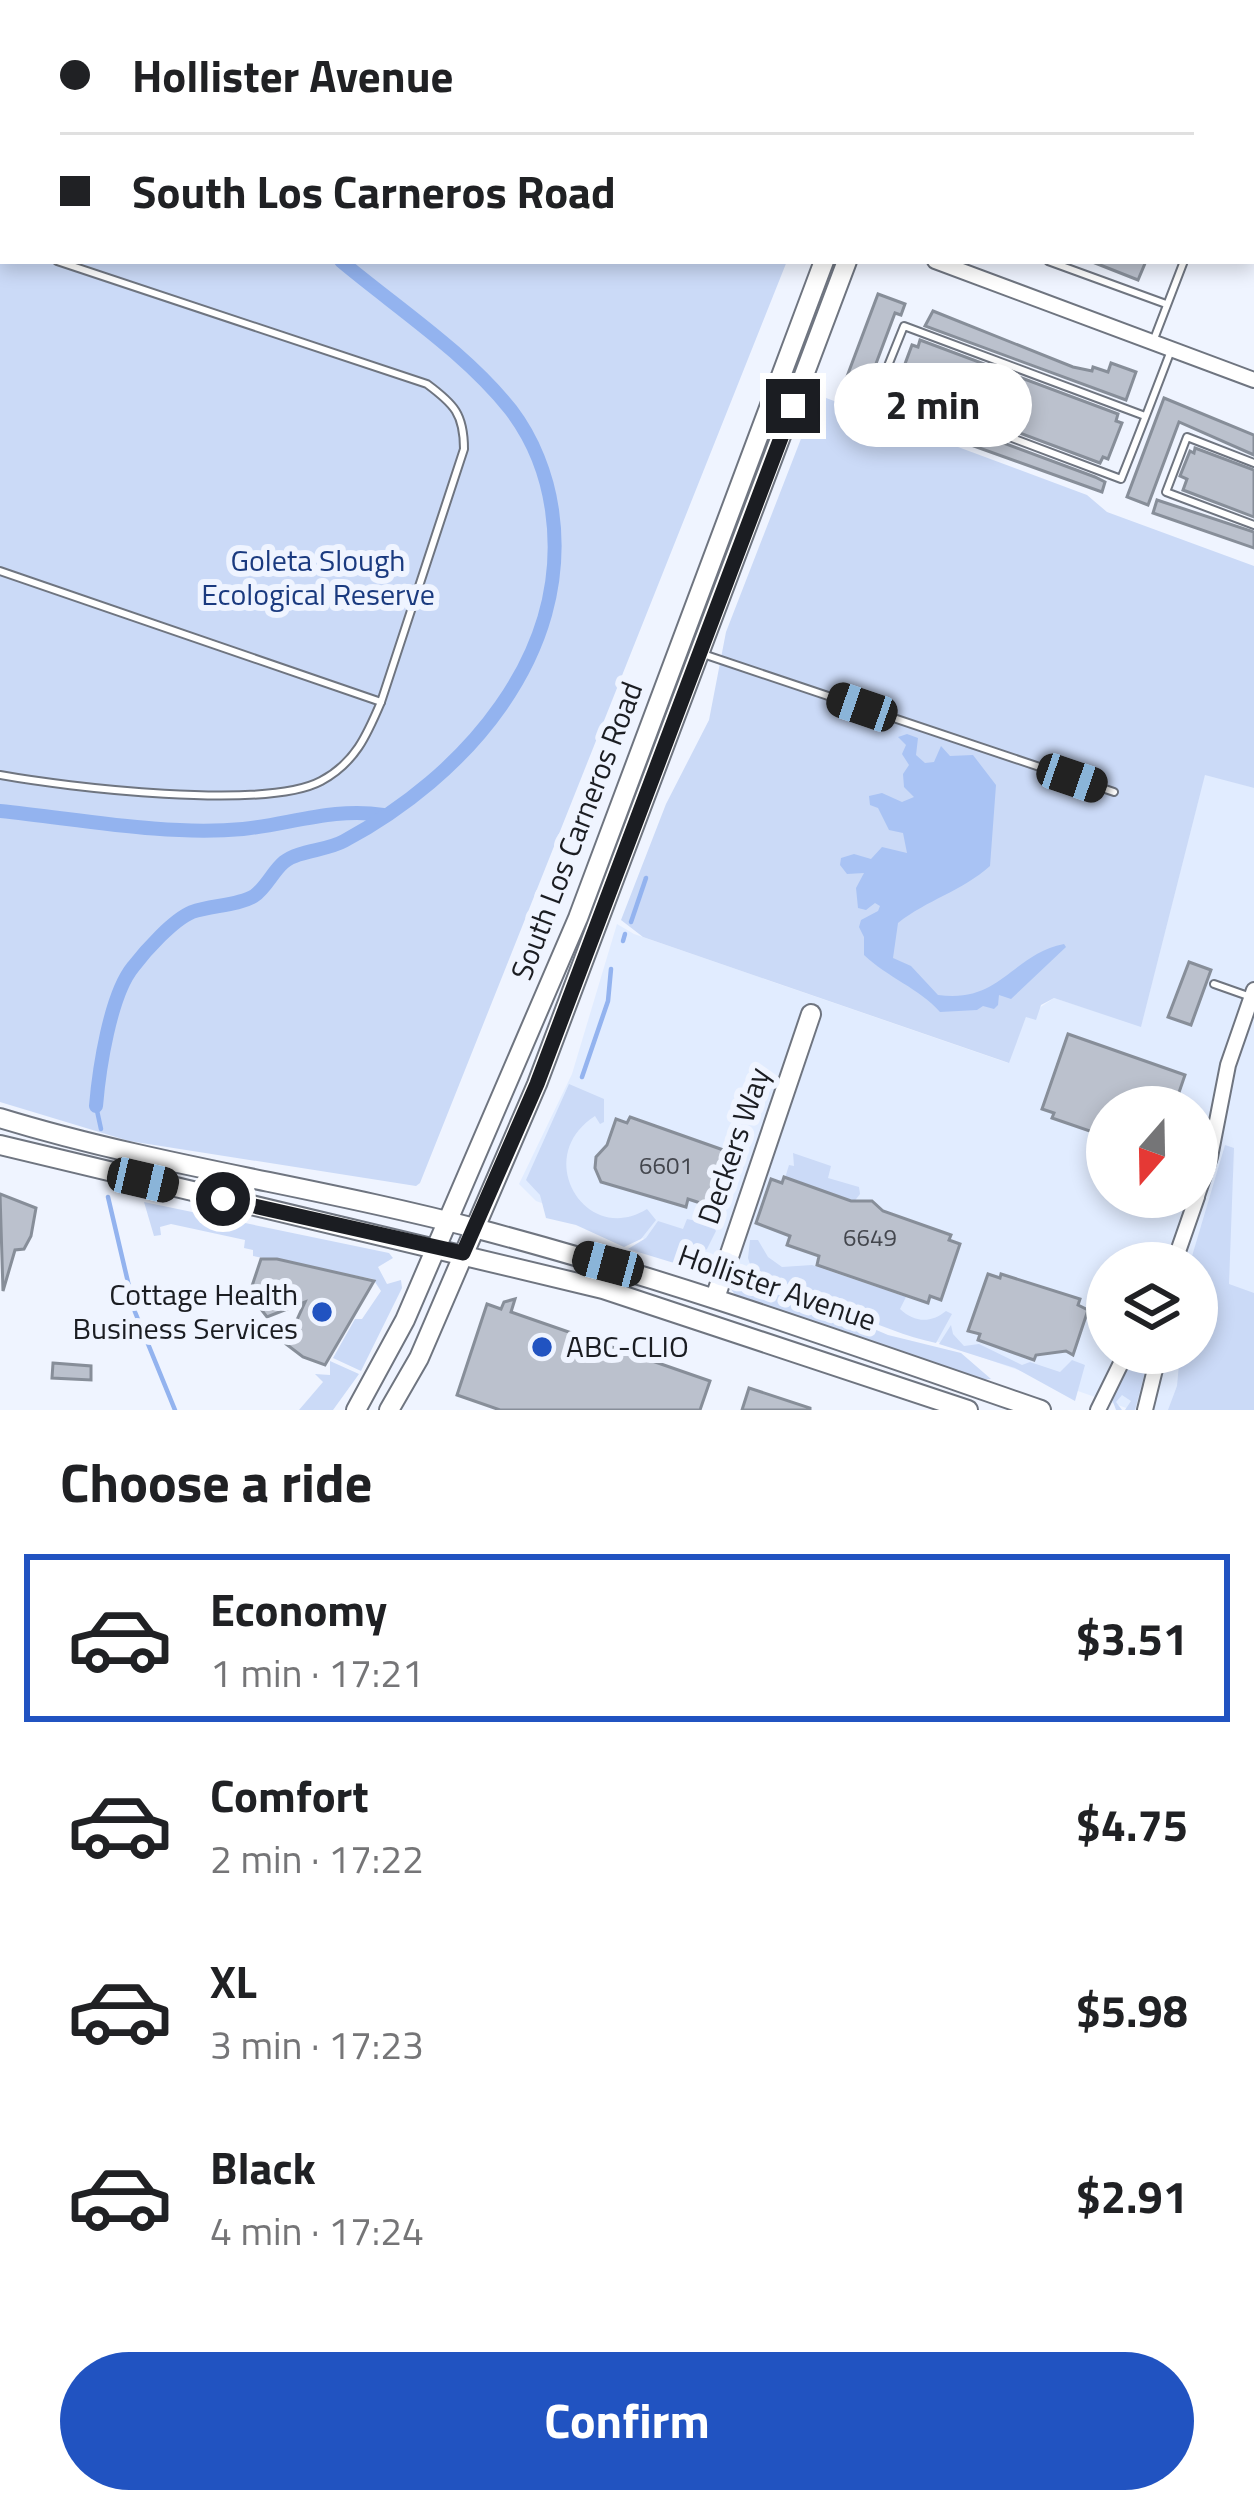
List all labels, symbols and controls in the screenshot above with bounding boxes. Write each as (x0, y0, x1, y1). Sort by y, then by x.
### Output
text: Hollister Avenue (132, 41, 453, 109)
text: South Los Carneros Road (132, 157, 616, 225)
callout: 2 min (835, 364, 1033, 448)
text: 2 min (886, 375, 980, 434)
route end (766, 379, 820, 433)
park label: Goleta Slough Ecological Reserve (201, 537, 435, 617)
street label: South Los Carneros Road (498, 675, 654, 987)
car (822, 678, 902, 736)
car (1032, 749, 1112, 807)
street label: Deckers Way (685, 1061, 781, 1230)
north arrow (1086, 1086, 1218, 1218)
map controls (1086, 1086, 1218, 1374)
house number: 6601 (639, 1147, 693, 1183)
car (104, 1154, 182, 1206)
route start (196, 1172, 250, 1226)
house number: 6649 (843, 1219, 897, 1255)
street label: Hollister Avenue (672, 1232, 883, 1342)
car (569, 1237, 647, 1291)
button: layers (1086, 1242, 1218, 1374)
place label: Cottage Health Business Services (73, 1271, 298, 1351)
marker: Cottage Health Business Services (309, 1299, 335, 1325)
place label: ABC-CLIO (566, 1323, 689, 1369)
marker: ABC-CLIO (529, 1334, 555, 1360)
text: Choose a ride (60, 1441, 372, 1523)
text: Economy (210, 1575, 387, 1643)
icon: car (66, 1584, 174, 1692)
text: $3.51 (1076, 1604, 1188, 1672)
text: 1 min · 17:21 (210, 1643, 424, 1702)
text: Comfort (210, 1761, 369, 1829)
icon: car (66, 1770, 174, 1878)
text: $4.75 (1076, 1790, 1188, 1858)
text: 2 min · 17:22 (210, 1829, 424, 1888)
text: XL (210, 1947, 257, 2015)
icon: car (66, 1956, 174, 2064)
text: $5.98 (1076, 1976, 1188, 2044)
text: 3 min · 17:23 (210, 2015, 424, 2074)
text: Black (210, 2133, 316, 2201)
icon: car (66, 2142, 174, 2250)
text: $2.91 (1076, 2162, 1188, 2230)
text: 4 min · 17:24 (210, 2201, 424, 2260)
button: Confirm (60, 2352, 1194, 2490)

